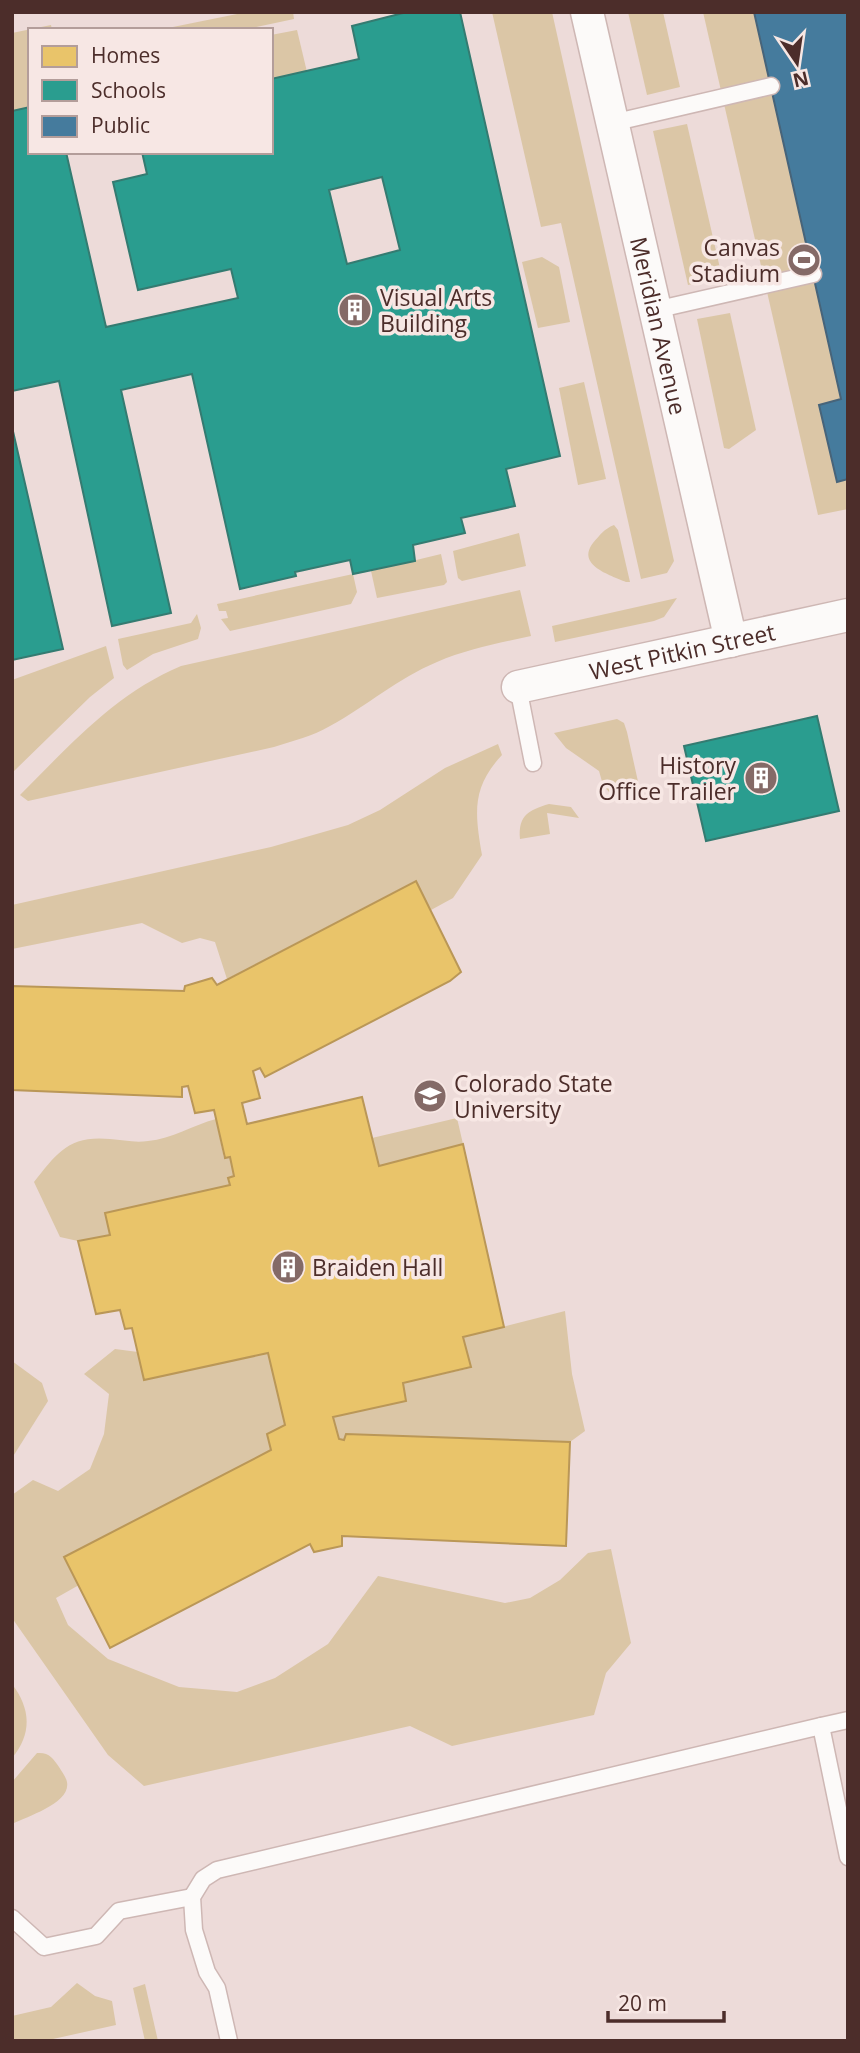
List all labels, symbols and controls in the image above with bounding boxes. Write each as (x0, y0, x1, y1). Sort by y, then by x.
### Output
legend (28, 28, 273, 154)
north arrow (762, 28, 832, 98)
text: Homes (91, 41, 160, 69)
text: N (790, 65, 811, 94)
text: Schools (91, 76, 166, 104)
text: Public (91, 111, 150, 139)
place label: Canvas Stadium (691, 231, 780, 289)
street label: Meridian Avenue (623, 234, 695, 418)
sports icon: Canvas Stadium (785, 241, 823, 279)
place label: Visual Arts Building (380, 281, 492, 339)
building icon: Visual Arts Building (336, 291, 374, 329)
street label: West Pitkin Street (586, 615, 778, 687)
place label: History Office Trailer (598, 749, 737, 807)
building icon: History Office Trailer (742, 759, 780, 797)
place label: Colorado State University (454, 1067, 613, 1125)
school or university icon: Colorado State University (411, 1077, 449, 1115)
building icon: Braiden Hall (269, 1248, 307, 1286)
place label: Braiden Hall (312, 1251, 443, 1283)
scale bar (608, 1980, 724, 2024)
text: 20 m (618, 1989, 667, 2017)

